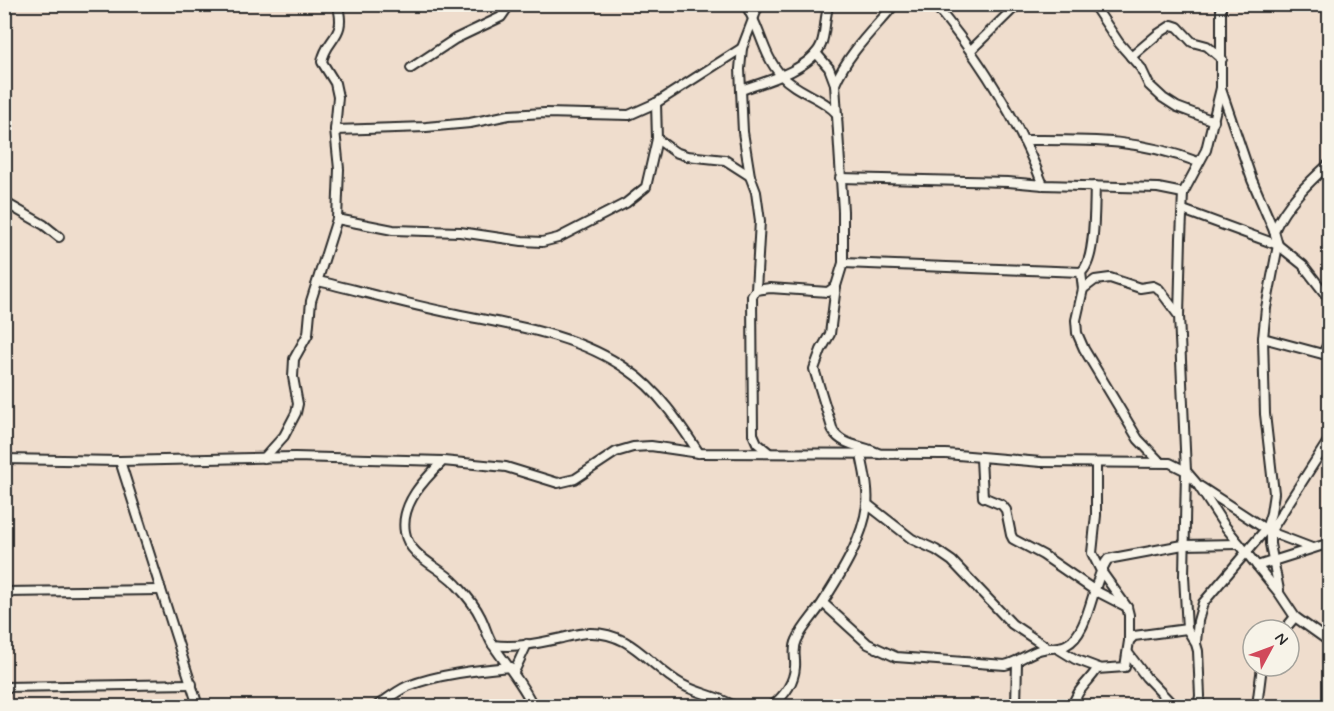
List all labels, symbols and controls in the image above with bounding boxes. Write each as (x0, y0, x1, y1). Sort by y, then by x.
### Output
north arrow (1241, 618, 1301, 678)
text: N (1270, 628, 1293, 650)

